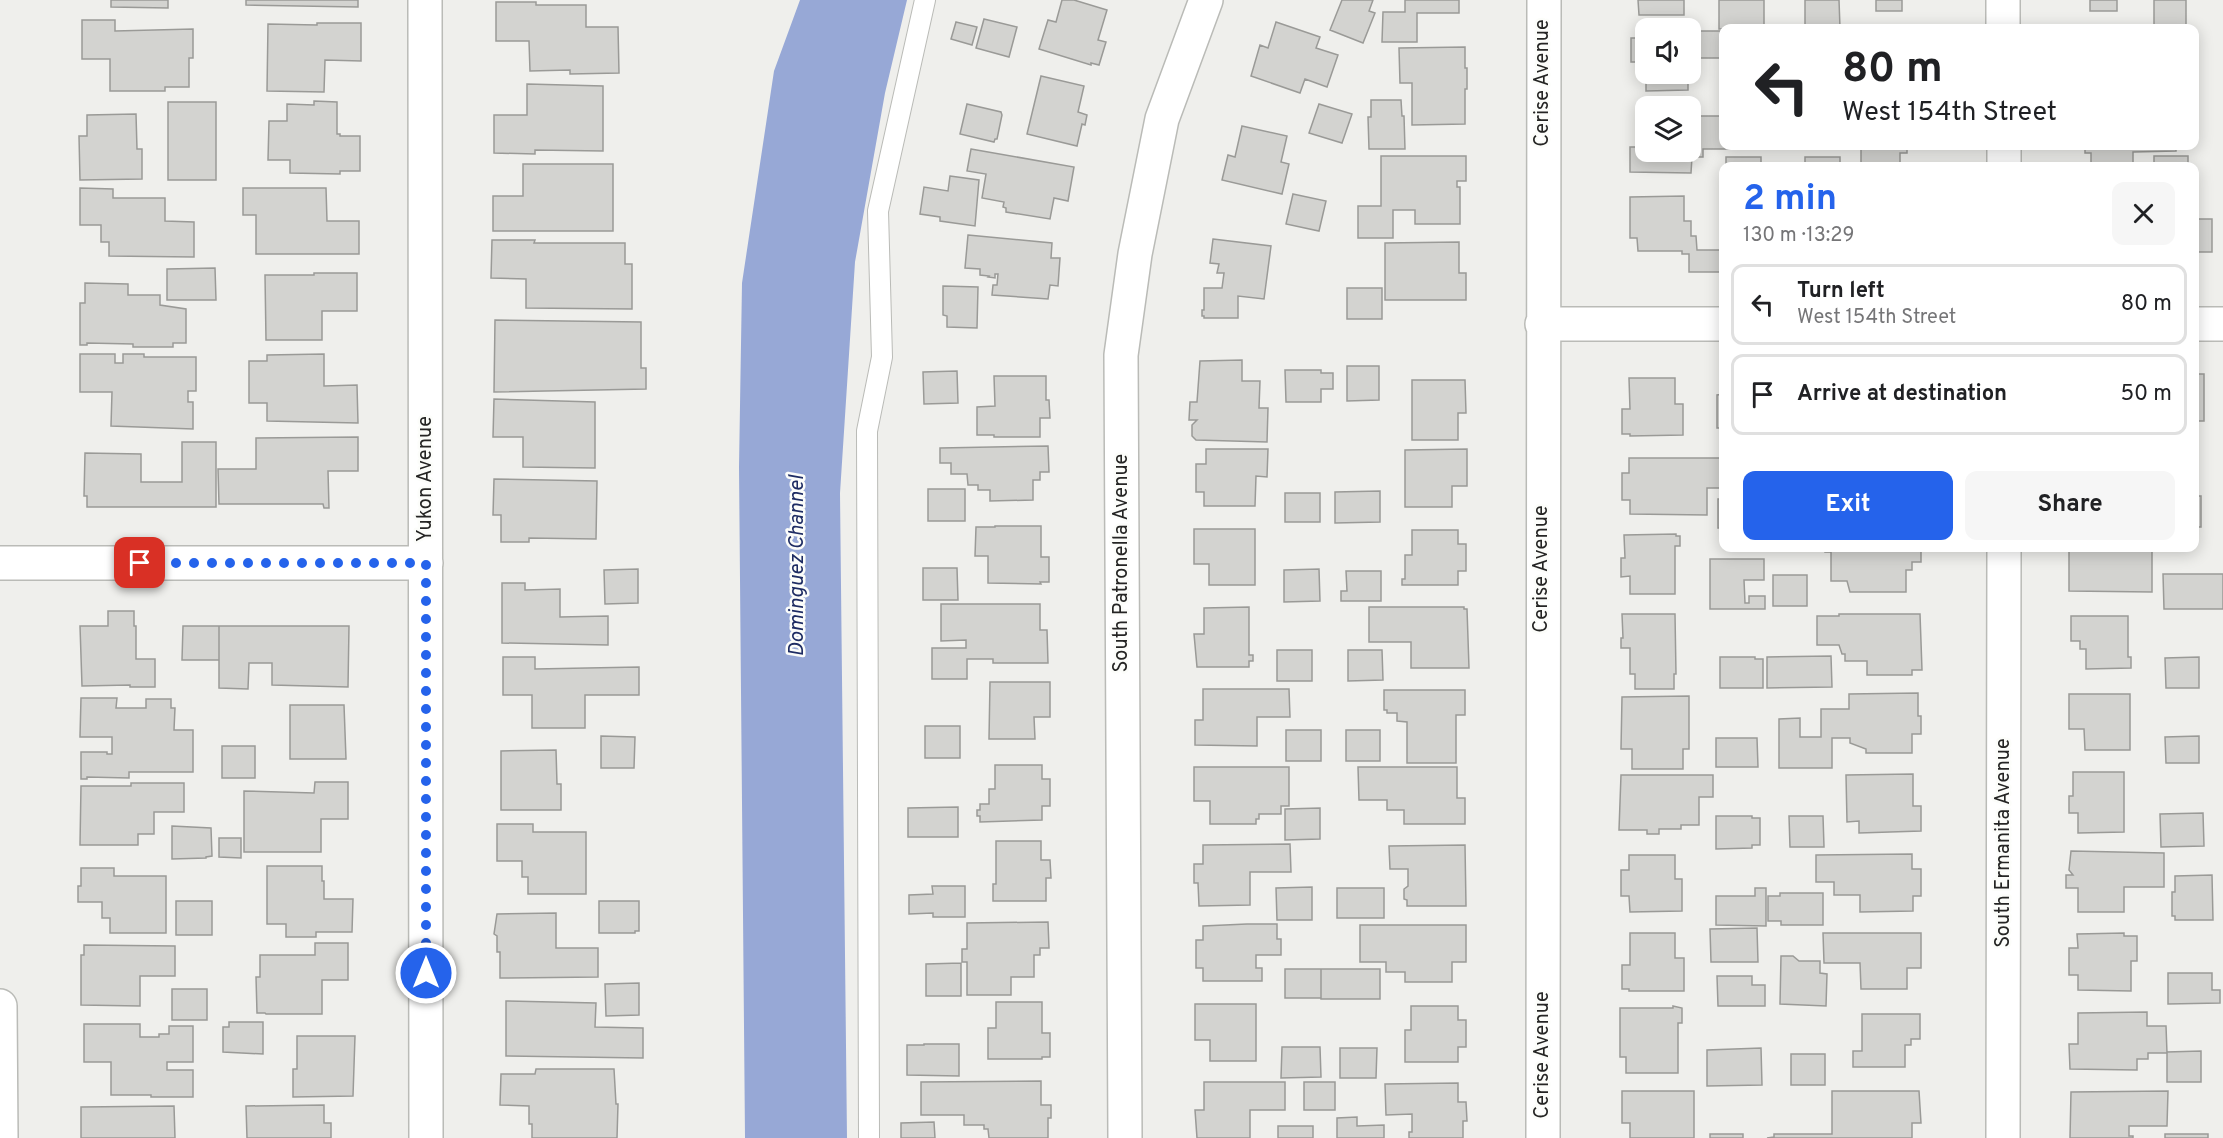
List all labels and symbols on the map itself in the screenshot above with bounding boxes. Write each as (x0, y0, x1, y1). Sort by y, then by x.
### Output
street label: Cerise Avenue (1530, 19, 1556, 147)
street label: Yukon Avenue (413, 416, 439, 542)
street label: South Patronella Avenue (1109, 454, 1135, 672)
water label: Dominguez Channel (784, 474, 811, 657)
street label: Cerise Avenue (1529, 505, 1555, 633)
pin (114, 537, 165, 588)
street label: South Ermanita Avenue (1991, 738, 2017, 948)
position arrow (394, 941, 458, 1005)
street label: Cerise Avenue (1530, 991, 1556, 1119)

